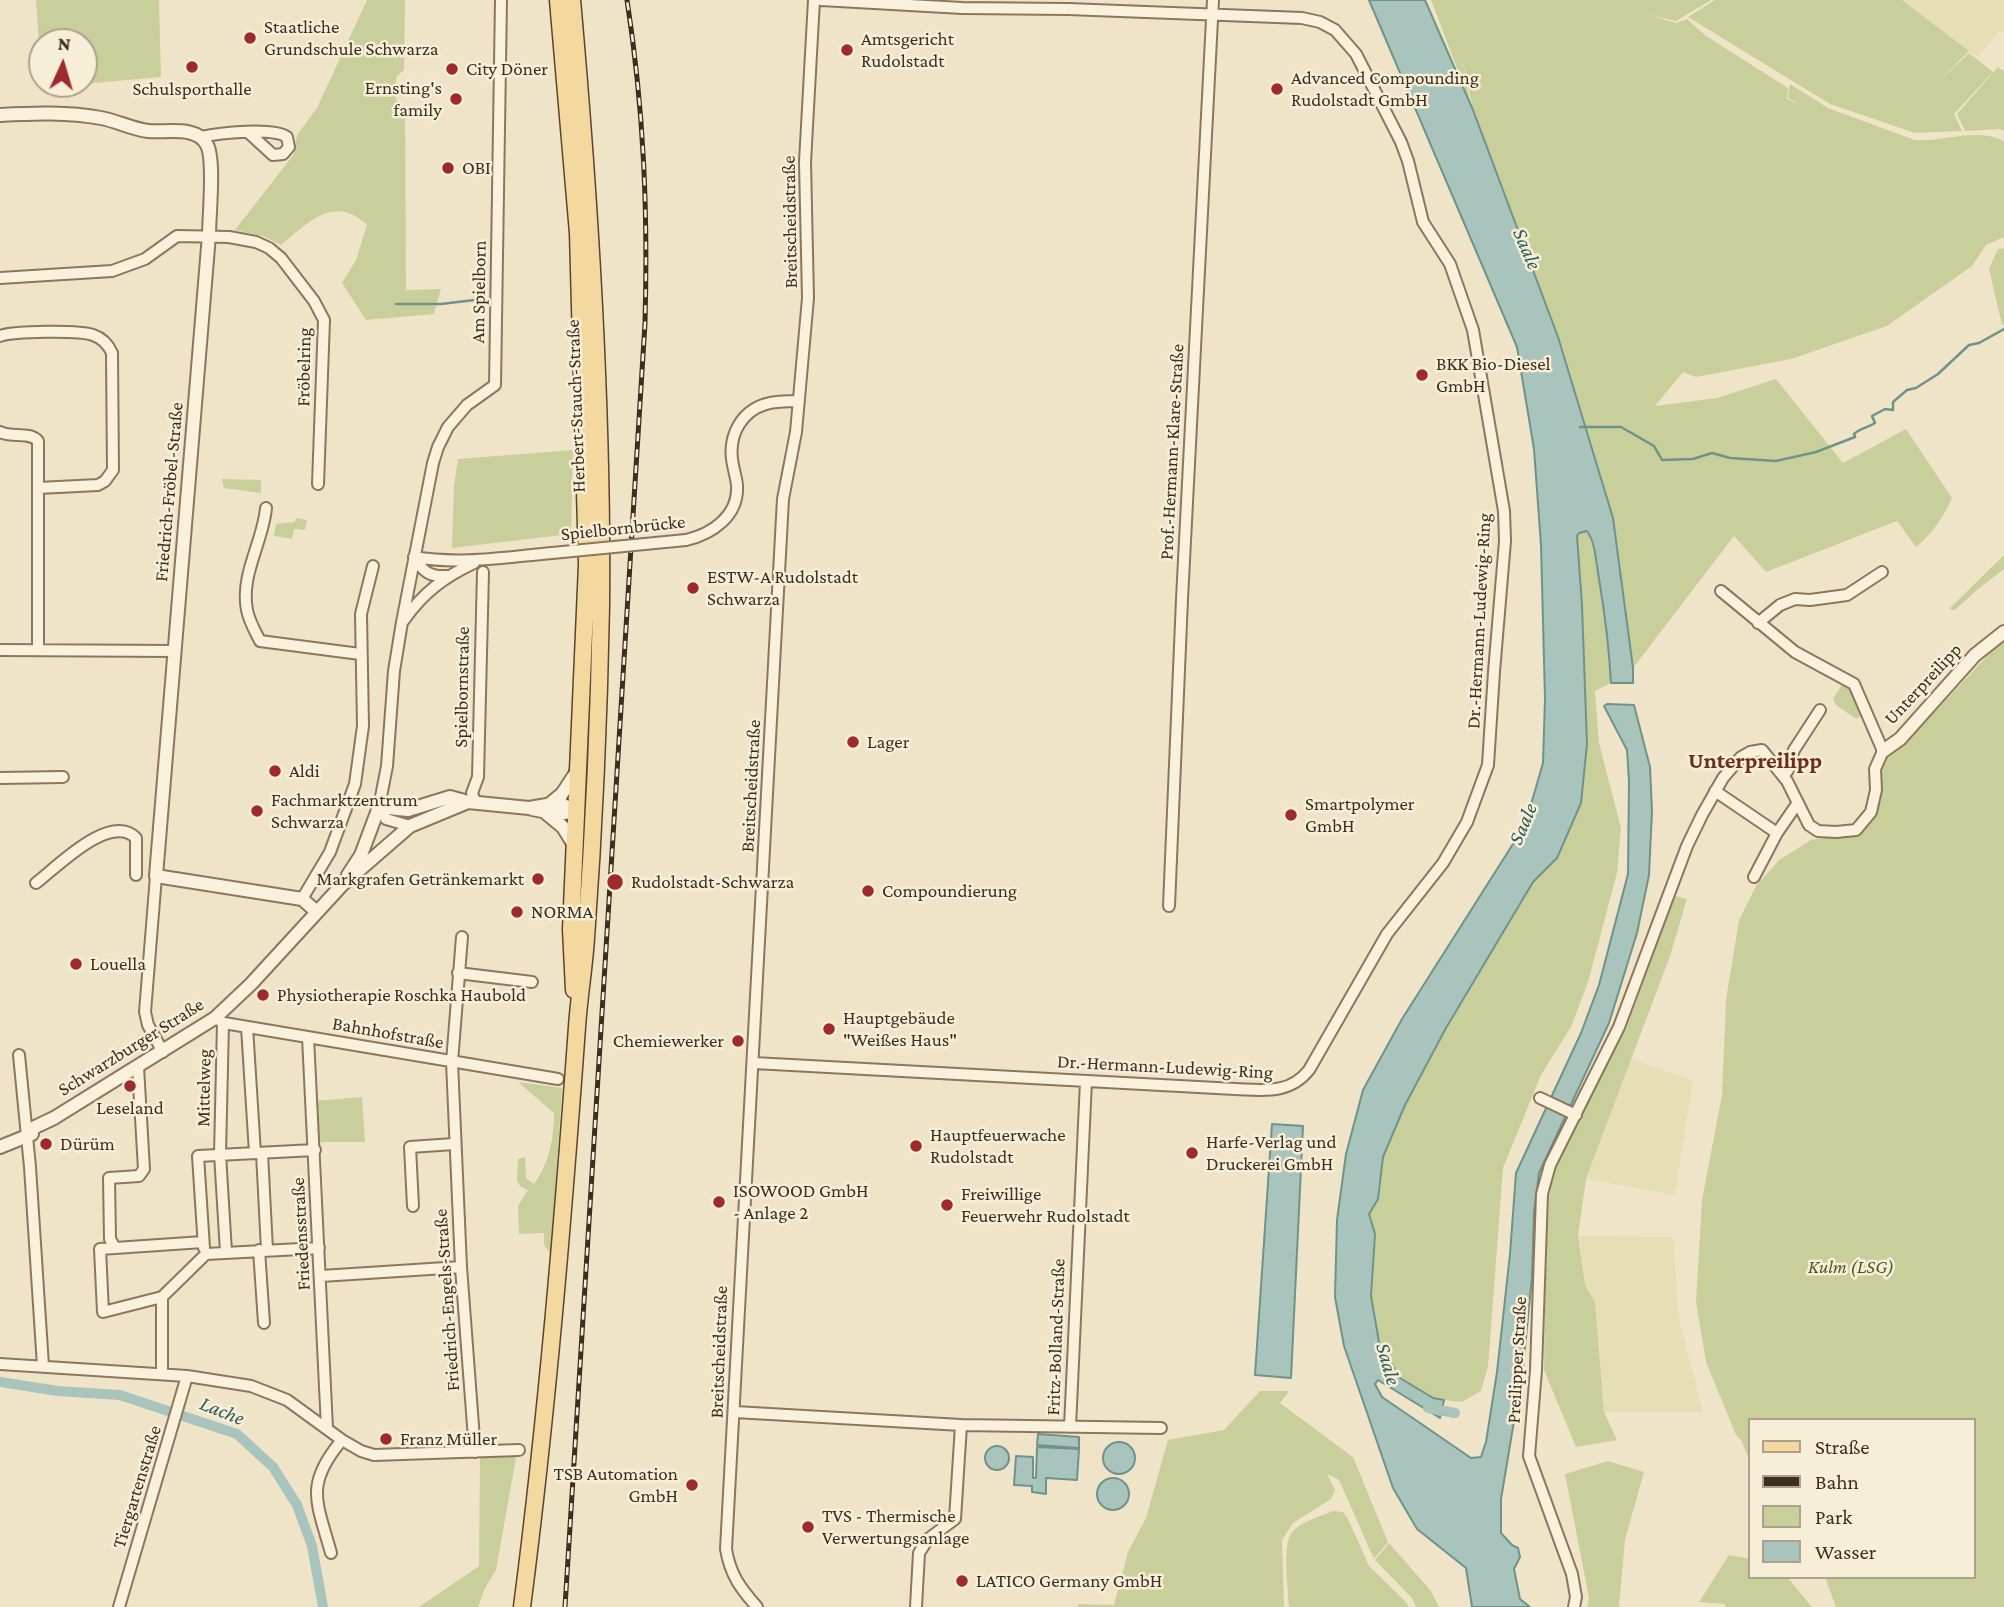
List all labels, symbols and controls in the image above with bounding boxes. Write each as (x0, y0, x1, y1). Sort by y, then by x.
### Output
place label: Staatliche Grundschule Schwarza (264, 16, 438, 60)
north arrow (28, 28, 98, 98)
place label: Amtsgericht Rudolstadt (861, 28, 954, 72)
marker: Staatliche Grundschule Schwarza (242, 30, 258, 46)
text: N (57, 33, 72, 54)
marker: Amtsgericht Rudolstadt (839, 42, 855, 58)
place label: City Döner (466, 58, 548, 80)
marker: Schulsporthalle (184, 59, 200, 75)
marker: City Döner (444, 61, 460, 77)
place label: Advanced Compounding Rudolstadt GmbH (1291, 67, 1479, 111)
place label: Ernsting's family (365, 77, 442, 121)
place label: Schulsporthalle (132, 78, 252, 100)
marker: Advanced Compounding Rudolstadt GmbH (1269, 81, 1285, 97)
marker: Ernsting's family (448, 91, 464, 107)
street label: Breitscheidstraße (777, 155, 803, 289)
place label: OBI (462, 157, 491, 179)
marker: OBI (440, 160, 456, 176)
water label: Saale (1507, 224, 1547, 274)
street label: Am Spielborn (467, 240, 491, 344)
street label: Herbert-Stauch-Straße (562, 319, 590, 493)
street label: Fröbelring (292, 327, 316, 407)
street label: Prof.-Hermann-Klare-Straße (1155, 343, 1189, 561)
place label: BKK Bio-Diesel GmbH (1436, 353, 1551, 397)
marker: BKK Bio-Diesel GmbH (1414, 367, 1430, 383)
street label: Friedrich-Fröbel-Straße (150, 401, 188, 583)
street label: Spielbornbrücke (560, 510, 686, 546)
street label: Dr.-Hermann-Ludewig-Ring (1462, 512, 1496, 730)
place label: ESTW-A Rudolstadt Schwarza (707, 566, 858, 610)
marker: ESTW-A Rudolstadt Schwarza (685, 580, 701, 596)
street label: Spielbornstraße (450, 626, 474, 748)
street label: Unterpreilipp (1879, 638, 1967, 730)
street label: Breitscheidstraße (736, 719, 766, 853)
place label: Lager (867, 731, 909, 753)
marker: Lager (845, 734, 861, 750)
district label: Unterpreilipp (1688, 747, 1822, 775)
place label: Aldi (289, 760, 320, 782)
marker: Aldi (267, 763, 283, 779)
place label: Fachmarktzentrum Schwarza (271, 789, 418, 833)
place label: Smartpolymer GmbH (1305, 793, 1415, 837)
water label: Saale (1503, 799, 1543, 849)
marker: Fachmarktzentrum Schwarza (249, 803, 265, 819)
marker: Smartpolymer GmbH (1283, 807, 1299, 823)
place label: Markgrafen Getränkemarkt (316, 868, 524, 890)
marker: Markgrafen Getränkemarkt (530, 871, 546, 887)
place label: Rudolstadt-Schwarza (631, 871, 794, 893)
marker: Rudolstadt-Schwarza (605, 872, 625, 892)
place label: Compoundierung (882, 880, 1017, 902)
marker: Compoundierung (860, 883, 876, 899)
place label: NORMA (531, 901, 593, 923)
marker: NORMA (509, 904, 525, 920)
place label: Louella (90, 953, 146, 975)
marker: Louella (68, 956, 84, 972)
place label: Physiotherapie Roschka Haubold (277, 984, 526, 1006)
marker: Physiotherapie Roschka Haubold (255, 987, 271, 1003)
street label: Schwarzburger Straße (54, 993, 208, 1101)
place label: Hauptgebäude "Weißes Haus" (843, 1007, 957, 1051)
street label: Bahnhofstraße (331, 1012, 445, 1054)
marker: Hauptgebäude "Weißes Haus" (821, 1021, 837, 1037)
place label: Chemiewerker (613, 1030, 724, 1052)
marker: Chemiewerker (730, 1033, 746, 1049)
street label: Mittelweg (192, 1049, 216, 1127)
street label: Dr.-Hermann-Ludewig-Ring (1056, 1050, 1274, 1084)
marker: Leseland (122, 1078, 138, 1094)
place label: Leseland (96, 1097, 164, 1119)
place label: Hauptfeuerwache Rudolstadt (930, 1124, 1066, 1168)
place label: Harfe-Verlag und Druckerei GmbH (1206, 1131, 1336, 1175)
place label: Dürüm (60, 1133, 115, 1155)
marker: Dürüm (38, 1136, 54, 1152)
marker: Hauptfeuerwache Rudolstadt (908, 1138, 924, 1154)
marker: Harfe-Verlag und Druckerei GmbH (1184, 1145, 1200, 1161)
street label: Friedensstraße (287, 1177, 315, 1291)
place label: ISOWOOD GmbH - Anlage 2 (733, 1180, 868, 1224)
place label: Freiwillige Feuerwehr Rudolstadt (961, 1183, 1130, 1227)
marker: ISOWOOD GmbH - Anlage 2 (711, 1194, 727, 1210)
marker: Freiwillige Feuerwehr Rudolstadt (939, 1197, 955, 1213)
street label: Friedrich-Engels-Straße (429, 1208, 465, 1392)
park label: Kulm (LSG) (1808, 1256, 1894, 1278)
street label: Fritz-Bolland-Straße (1042, 1258, 1070, 1416)
street label: Breitscheidstraße (705, 1285, 733, 1419)
street label: Preilipper Straße (1502, 1296, 1532, 1424)
water label: Saale (1370, 1340, 1406, 1388)
water label: Lache (196, 1391, 248, 1431)
legend (1748, 1418, 1976, 1579)
street label: Tiergartenstraße (107, 1423, 167, 1551)
place label: Franz Müller (400, 1428, 497, 1450)
marker: Franz Müller (378, 1431, 394, 1447)
text: Straße (1815, 1435, 1869, 1459)
place label: TSB Automation GmbH (554, 1463, 678, 1507)
text: Bahn (1815, 1470, 1859, 1494)
marker: TSB Automation GmbH (684, 1477, 700, 1493)
place label: TVS - Thermische Verwertungsanlage (822, 1505, 969, 1549)
text: Park (1815, 1505, 1852, 1529)
marker: TVS - Thermische Verwertungsanlage (800, 1519, 816, 1535)
text: Wasser (1815, 1540, 1876, 1564)
place label: LATICO Germany GmbH (976, 1570, 1162, 1592)
marker: LATICO Germany GmbH (954, 1573, 970, 1589)

